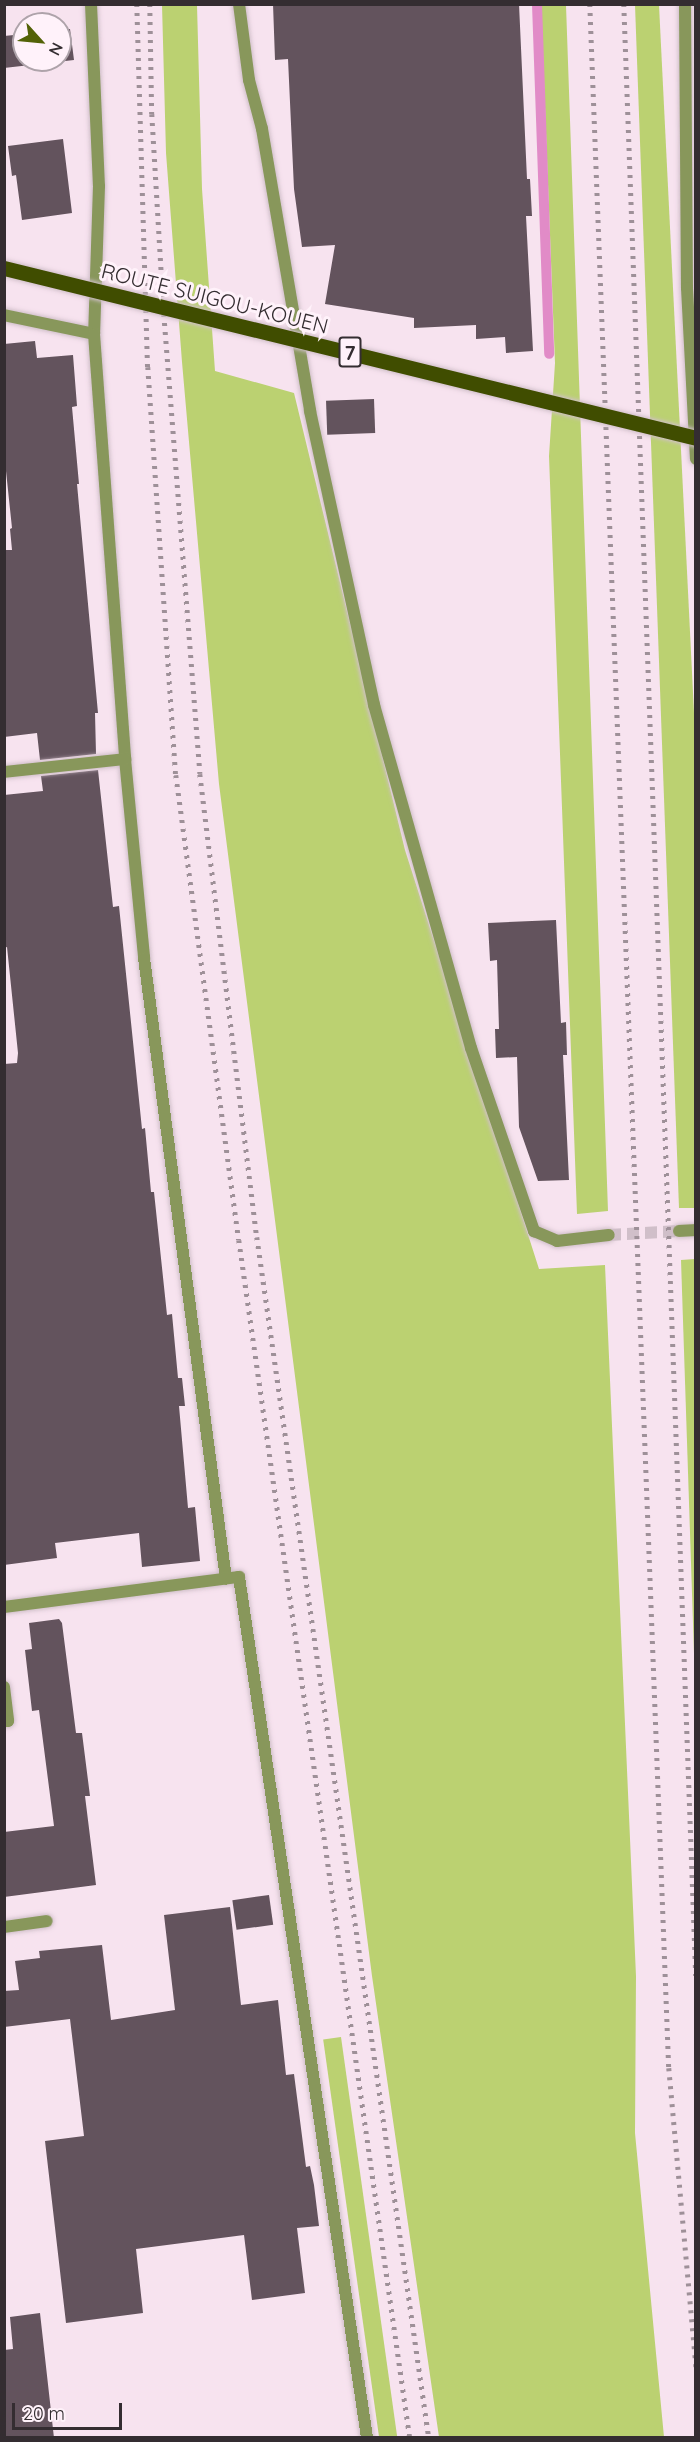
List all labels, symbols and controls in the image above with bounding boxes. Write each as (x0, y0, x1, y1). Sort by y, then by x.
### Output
north arrow (12, 12, 72, 72)
text: N (45, 39, 68, 59)
street label: ROUTE SUIGOU-KOUEN (99, 258, 331, 338)
road number: 7 (338, 335, 362, 369)
scale bar (15, 2391, 124, 2429)
text: 20 m (23, 2402, 65, 2425)

